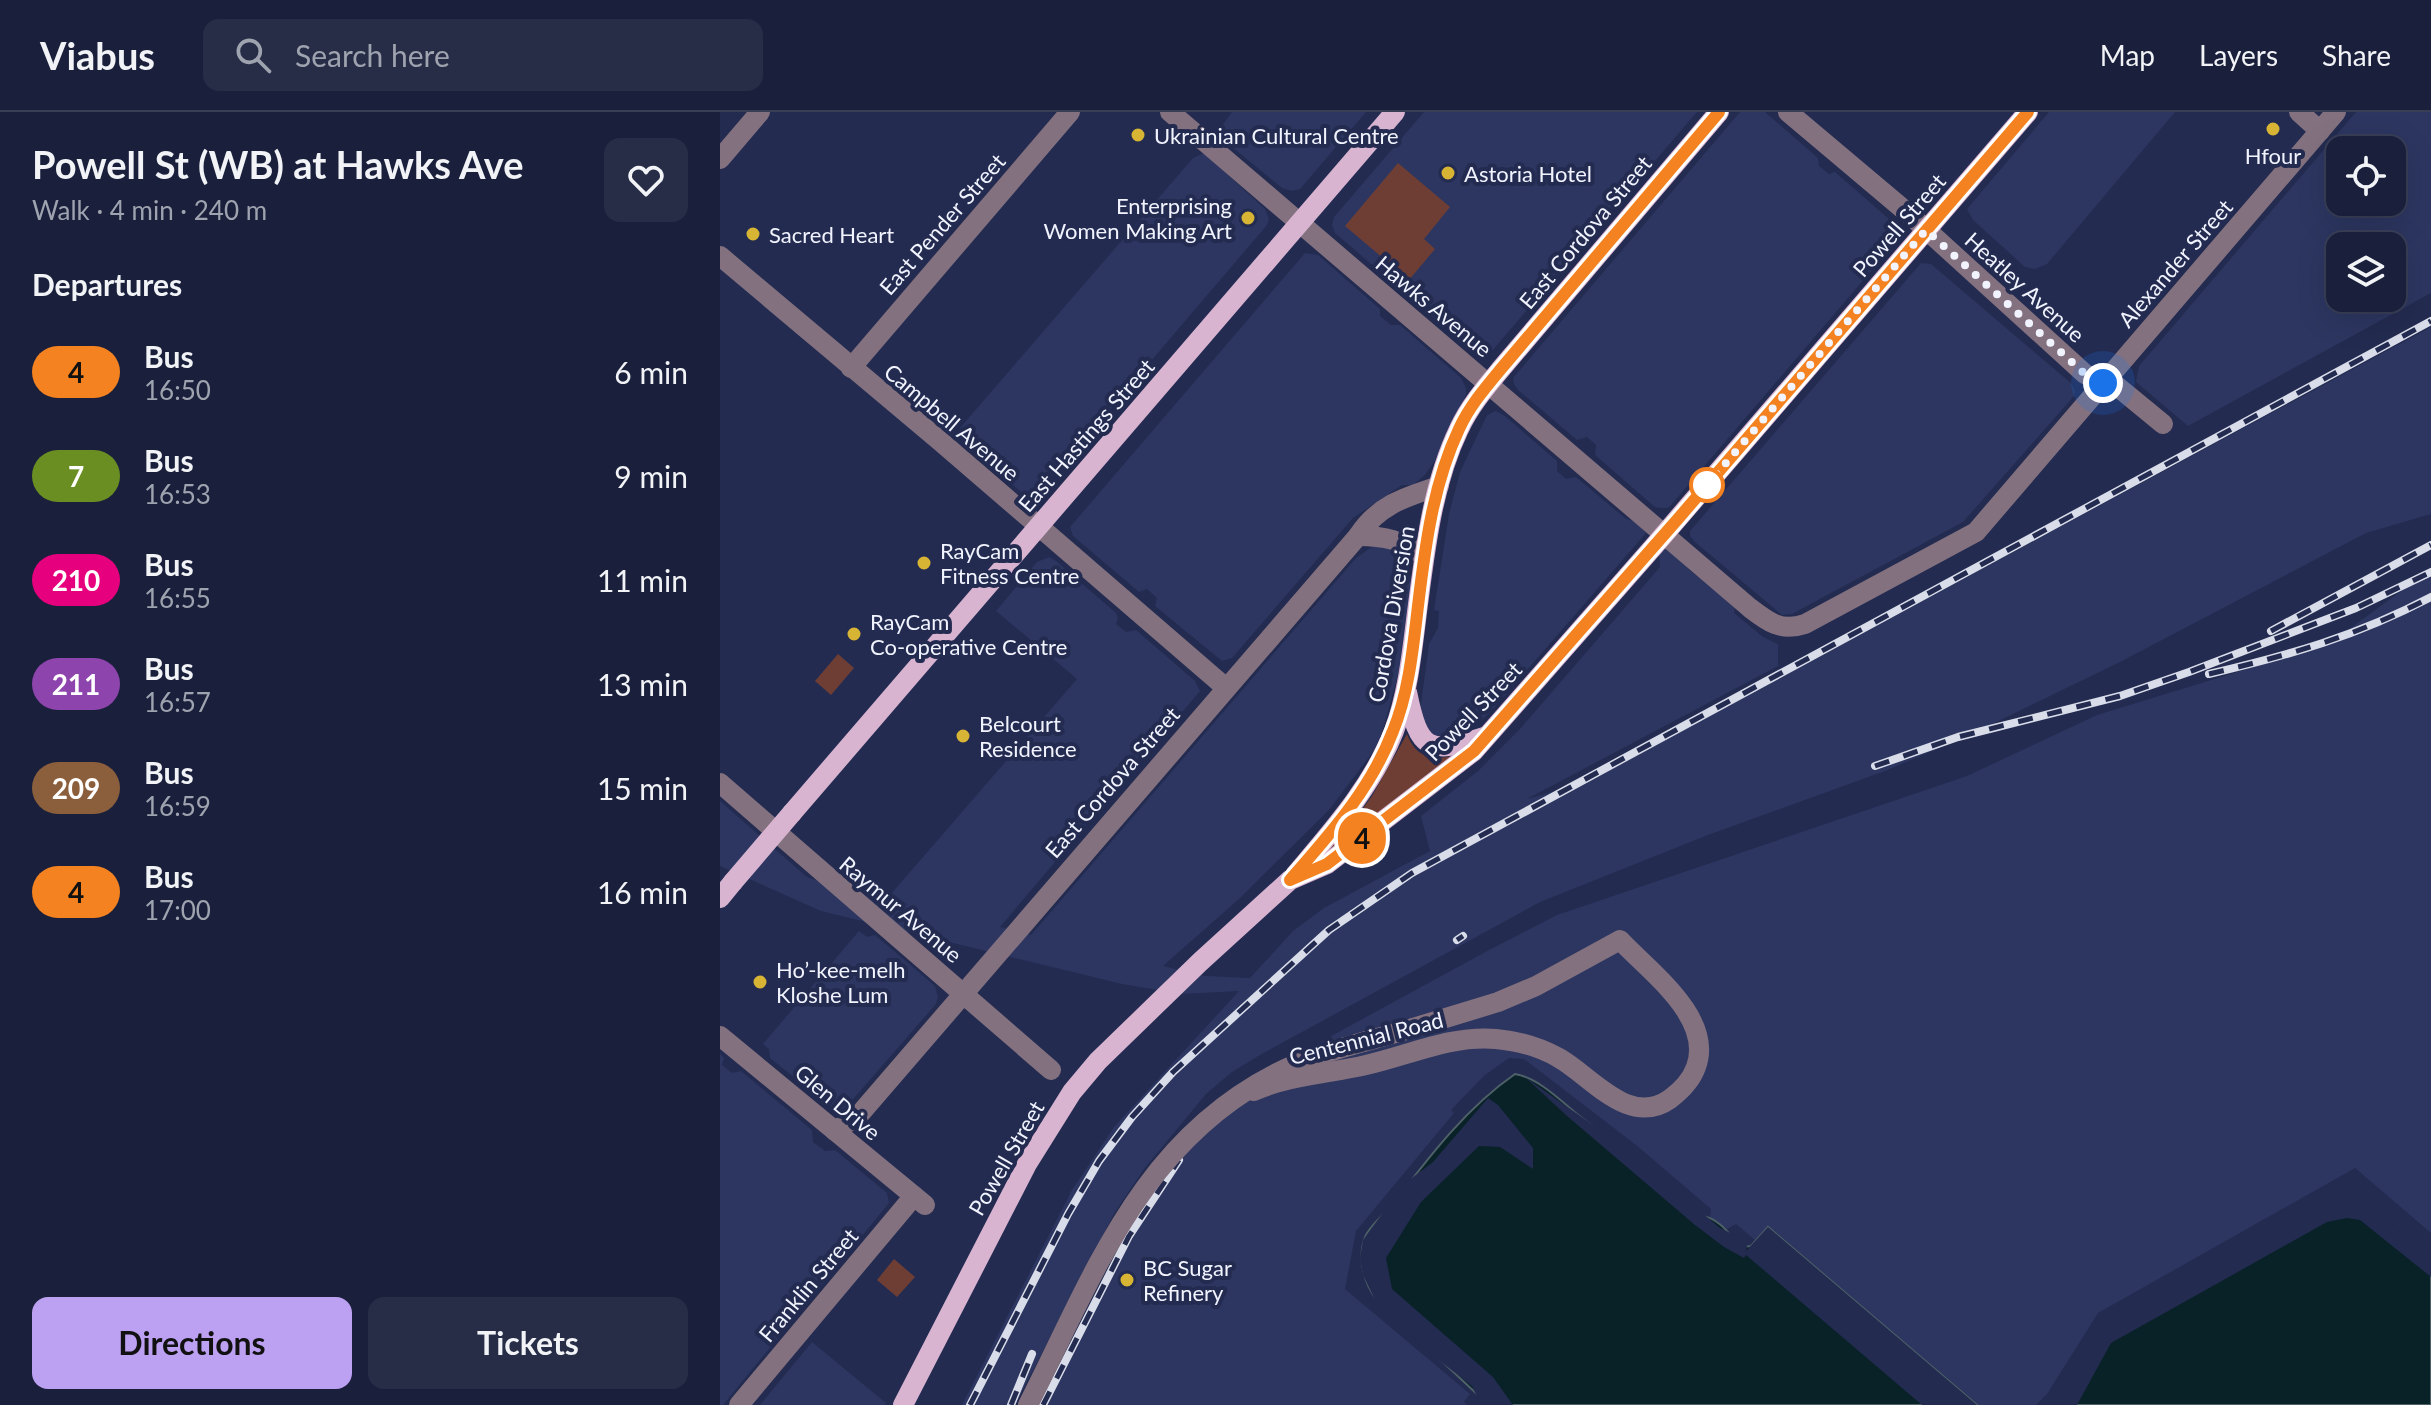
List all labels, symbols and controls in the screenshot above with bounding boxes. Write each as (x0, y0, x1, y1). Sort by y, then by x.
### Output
search box (203, 19, 763, 91)
text: Viabus (40, 32, 155, 78)
icon: search (231, 33, 275, 77)
text: Search here (295, 37, 450, 73)
text: Map (2100, 38, 2155, 72)
text: Layers (2199, 38, 2278, 72)
text: Share (2322, 38, 2391, 72)
marker: Hfour (2264, 120, 2282, 138)
place label: Ukrainian Cultural Centre (1154, 122, 1399, 149)
marker: Ukrainian Cultural Centre (1129, 126, 1147, 144)
map controls (2326, 136, 2406, 312)
button: locate (2326, 136, 2406, 216)
button: heart (604, 138, 688, 222)
text: Powell St (WB) at Hawks Ave (32, 141, 523, 187)
place label: Hfour (2245, 142, 2301, 169)
street label: East Pender Street (873, 148, 1011, 300)
street label: East Cordova Street (1513, 150, 1657, 314)
place label: Astoria Hotel (1464, 160, 1592, 187)
marker: Astoria Hotel (1439, 164, 1457, 182)
street label: Powell Street (1847, 168, 1951, 282)
place label: Enterprising Women Making Art (1044, 192, 1232, 244)
street label: Alexander Street (2112, 193, 2238, 333)
text: Walk · 4 min · 240 m (32, 194, 267, 226)
marker: Enterprising Women Making Art (1239, 209, 1257, 227)
place label: Sacred Heart (769, 221, 894, 248)
marker: Sacred Heart (744, 225, 762, 243)
street label: Heatley Avenue (1960, 226, 2090, 348)
button: layers (2326, 232, 2406, 312)
street label: Hawks Avenue (1371, 250, 1497, 362)
text: Departures (32, 266, 182, 302)
text: Bus (144, 338, 194, 374)
street label: East Hastings Street (1012, 353, 1160, 517)
text: 6 min (614, 354, 688, 390)
text: 4 (68, 355, 84, 389)
street label: Campbell Avenue (879, 358, 1025, 486)
your location (2083, 363, 2123, 403)
text: 16:50 (144, 374, 211, 406)
text: Bus (144, 442, 194, 478)
text: 9 min (614, 458, 688, 494)
text: 7 (68, 459, 84, 493)
unlabelled marker (1690, 468, 1724, 502)
text: 16:53 (144, 478, 211, 510)
street label: Cordova Diversion (1362, 524, 1420, 704)
place label: RayCam Fitness Centre (940, 537, 1079, 589)
text: Bus (144, 546, 194, 582)
marker: RayCam Fitness Centre (915, 554, 933, 572)
text: 11 min (597, 562, 688, 598)
text: 210 (52, 563, 100, 597)
text: 16:55 (144, 582, 211, 614)
place label: RayCam Co-operative Centre (870, 608, 1067, 660)
marker: RayCam Co-operative Centre (845, 625, 863, 643)
text: Bus (144, 650, 194, 686)
street label: Powell Street (1419, 656, 1527, 766)
text: 13 min (597, 666, 688, 702)
text: 211 (52, 667, 100, 701)
text: 16:57 (144, 686, 211, 718)
street label: East Cordova Street (1039, 701, 1185, 863)
place label: Belcourt Residence (979, 710, 1077, 762)
marker: Belcourt Residence (954, 727, 972, 745)
text: Bus (144, 754, 194, 790)
text: 15 min (597, 770, 688, 806)
text: 209 (52, 771, 100, 805)
text: 16:59 (144, 790, 211, 822)
line badge: 4 (1336, 812, 1388, 864)
text: 4 (1354, 821, 1370, 855)
street label: Raymur Avenue (834, 850, 968, 968)
text: Bus (144, 858, 194, 894)
text: 16 min (597, 874, 688, 910)
text: 4 (68, 875, 84, 909)
text: 17:00 (144, 894, 211, 926)
place label: Ho’-kee-melh Kloshe Lum (776, 956, 906, 1008)
marker: Ho’-kee-melh Kloshe Lum (751, 973, 769, 991)
street label: Centennial Road (1286, 1006, 1446, 1070)
street label: Glen Drive (790, 1059, 886, 1145)
street label: Powell Street (962, 1096, 1050, 1220)
street label: Franklin Street (753, 1223, 863, 1347)
place label: BC Sugar Refinery (1143, 1254, 1232, 1306)
marker: BC Sugar Refinery (1118, 1271, 1136, 1289)
button: Directions (32, 1297, 352, 1389)
button: Tickets (368, 1297, 688, 1389)

